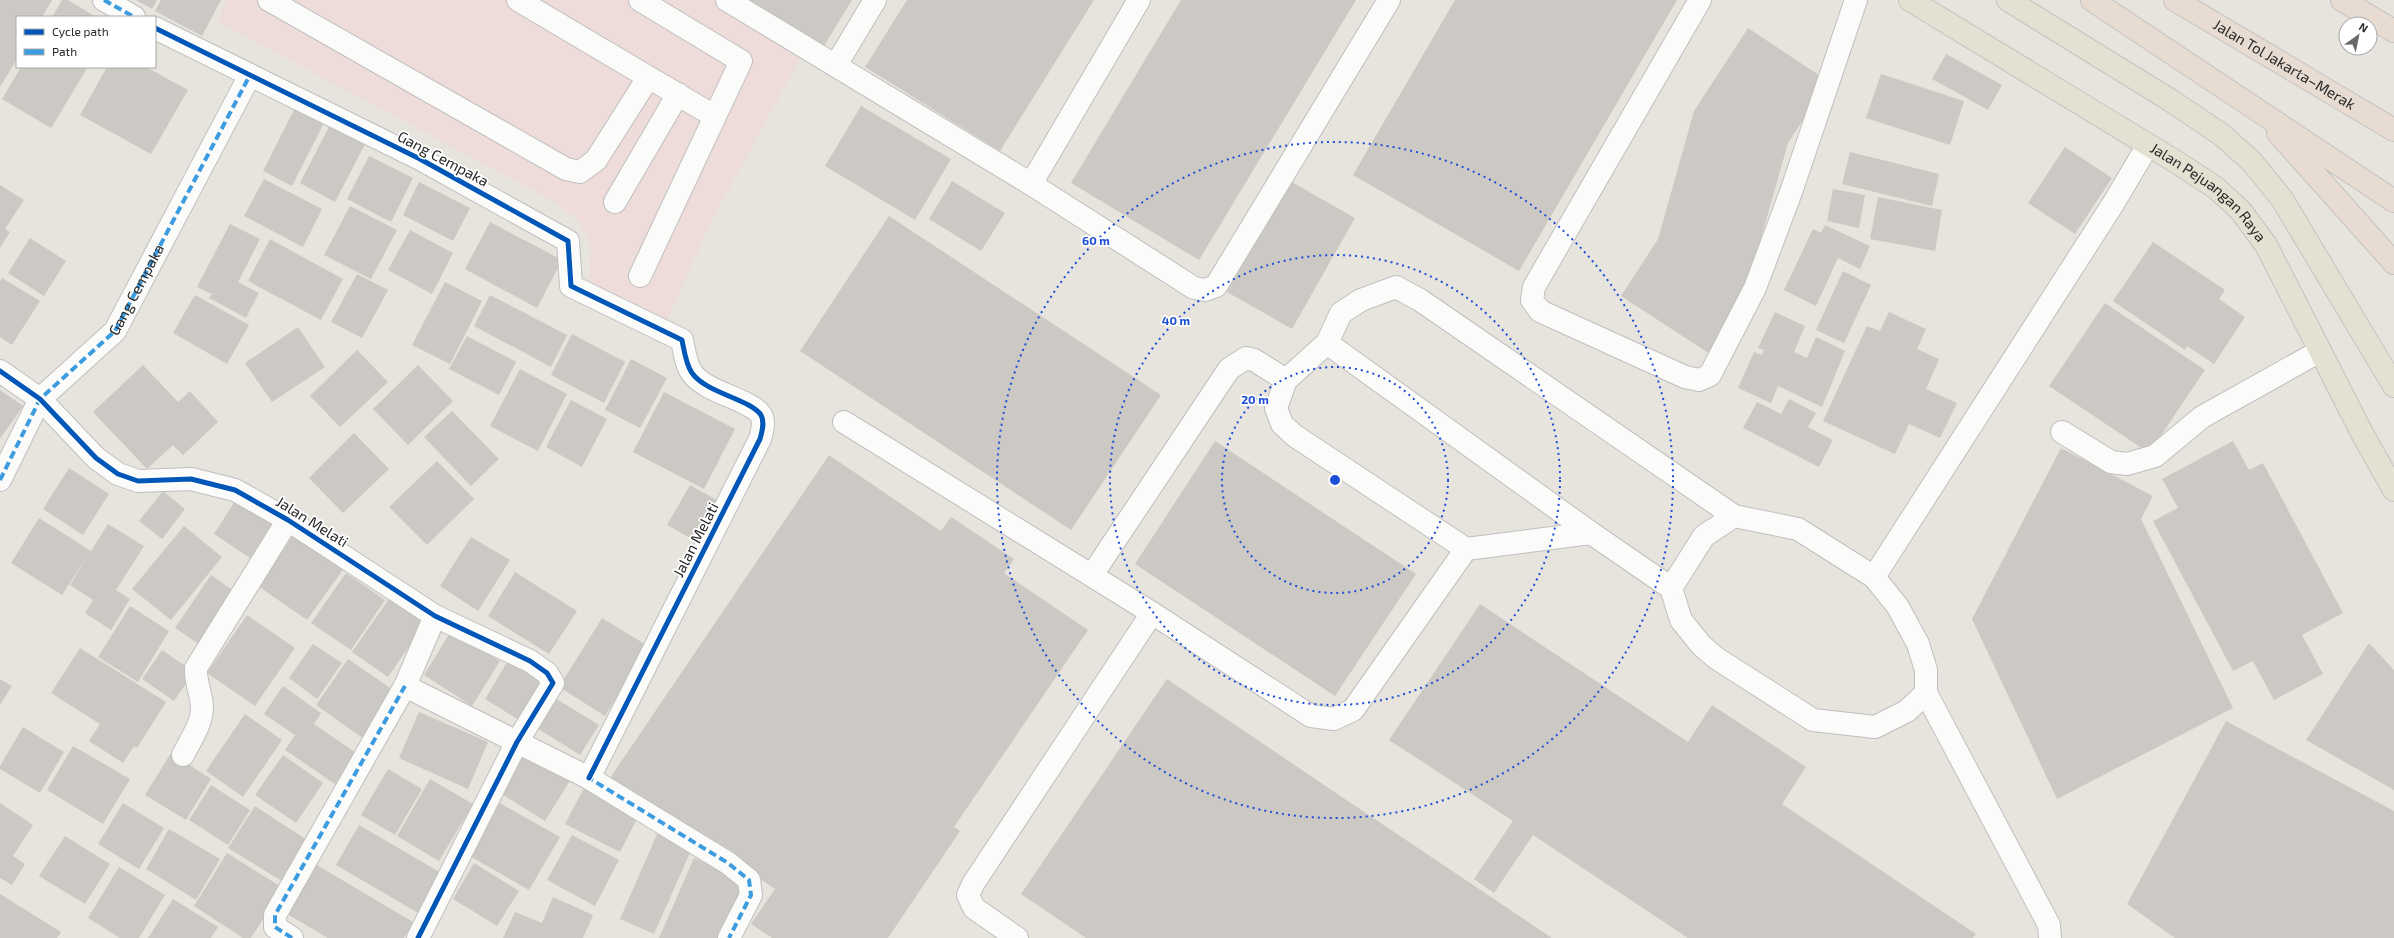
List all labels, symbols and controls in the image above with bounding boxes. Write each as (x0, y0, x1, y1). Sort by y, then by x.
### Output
street label: Jalan Tol Jakarta–Merak (2211, 15, 2359, 113)
legend (16, 16, 156, 68)
north arrow (2338, 16, 2378, 56)
text: N (2357, 20, 2371, 35)
text: Cycle path (52, 24, 109, 38)
text: Path (52, 44, 77, 58)
street label: Gang Cempaka (395, 127, 492, 190)
street label: Jalan Pejuangan Raya (2147, 138, 2270, 245)
text: 60 m (1082, 233, 1110, 247)
street label: Gang Cempaka (104, 241, 167, 338)
text: 40 m (1162, 313, 1190, 327)
text: 20 m (1241, 392, 1269, 406)
centre of rings (1328, 473, 1342, 487)
street label: Jalan Melati (273, 492, 352, 550)
street label: Jalan Melati (669, 499, 722, 580)

